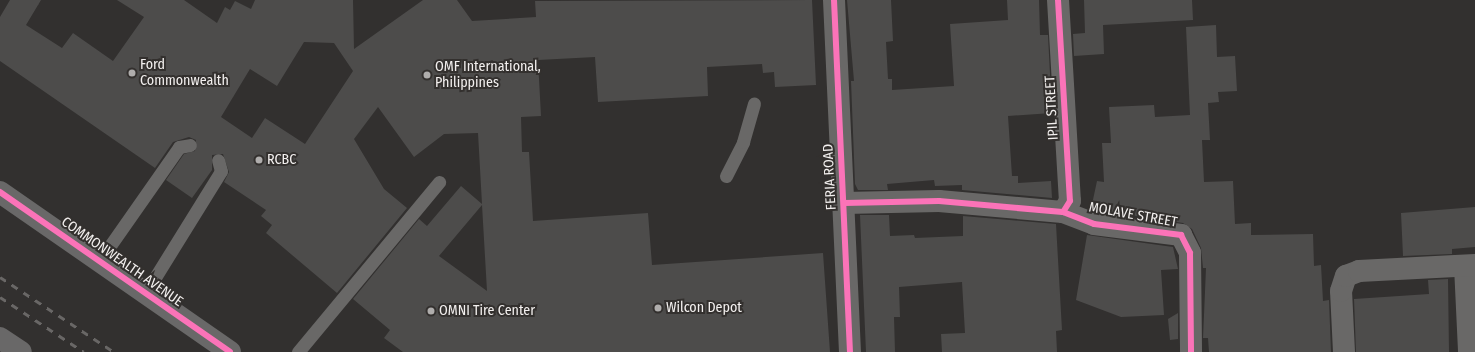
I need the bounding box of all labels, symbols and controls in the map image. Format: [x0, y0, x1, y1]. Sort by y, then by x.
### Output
place label: Ford Commonwealth [140, 57, 229, 90]
place label: OMF International, Philippines [435, 59, 541, 92]
marker: Ford Commonwealth [127, 68, 137, 78]
marker: OMF International, Philippines [422, 70, 432, 80]
street label: IPIL STREET [1042, 75, 1062, 141]
street label: FERIA ROAD [820, 143, 840, 211]
place label: RCBC [267, 152, 296, 168]
marker: RCBC [254, 155, 264, 165]
street label: MOLAVE STREET [1088, 199, 1178, 231]
street label: COMMONWEALTH AVENUE [58, 214, 186, 310]
place label: Wilcon Depot [666, 300, 742, 316]
place label: OMNI Tire Center [439, 303, 535, 319]
marker: Wilcon Depot [653, 303, 663, 313]
marker: OMNI Tire Center [426, 306, 436, 316]

